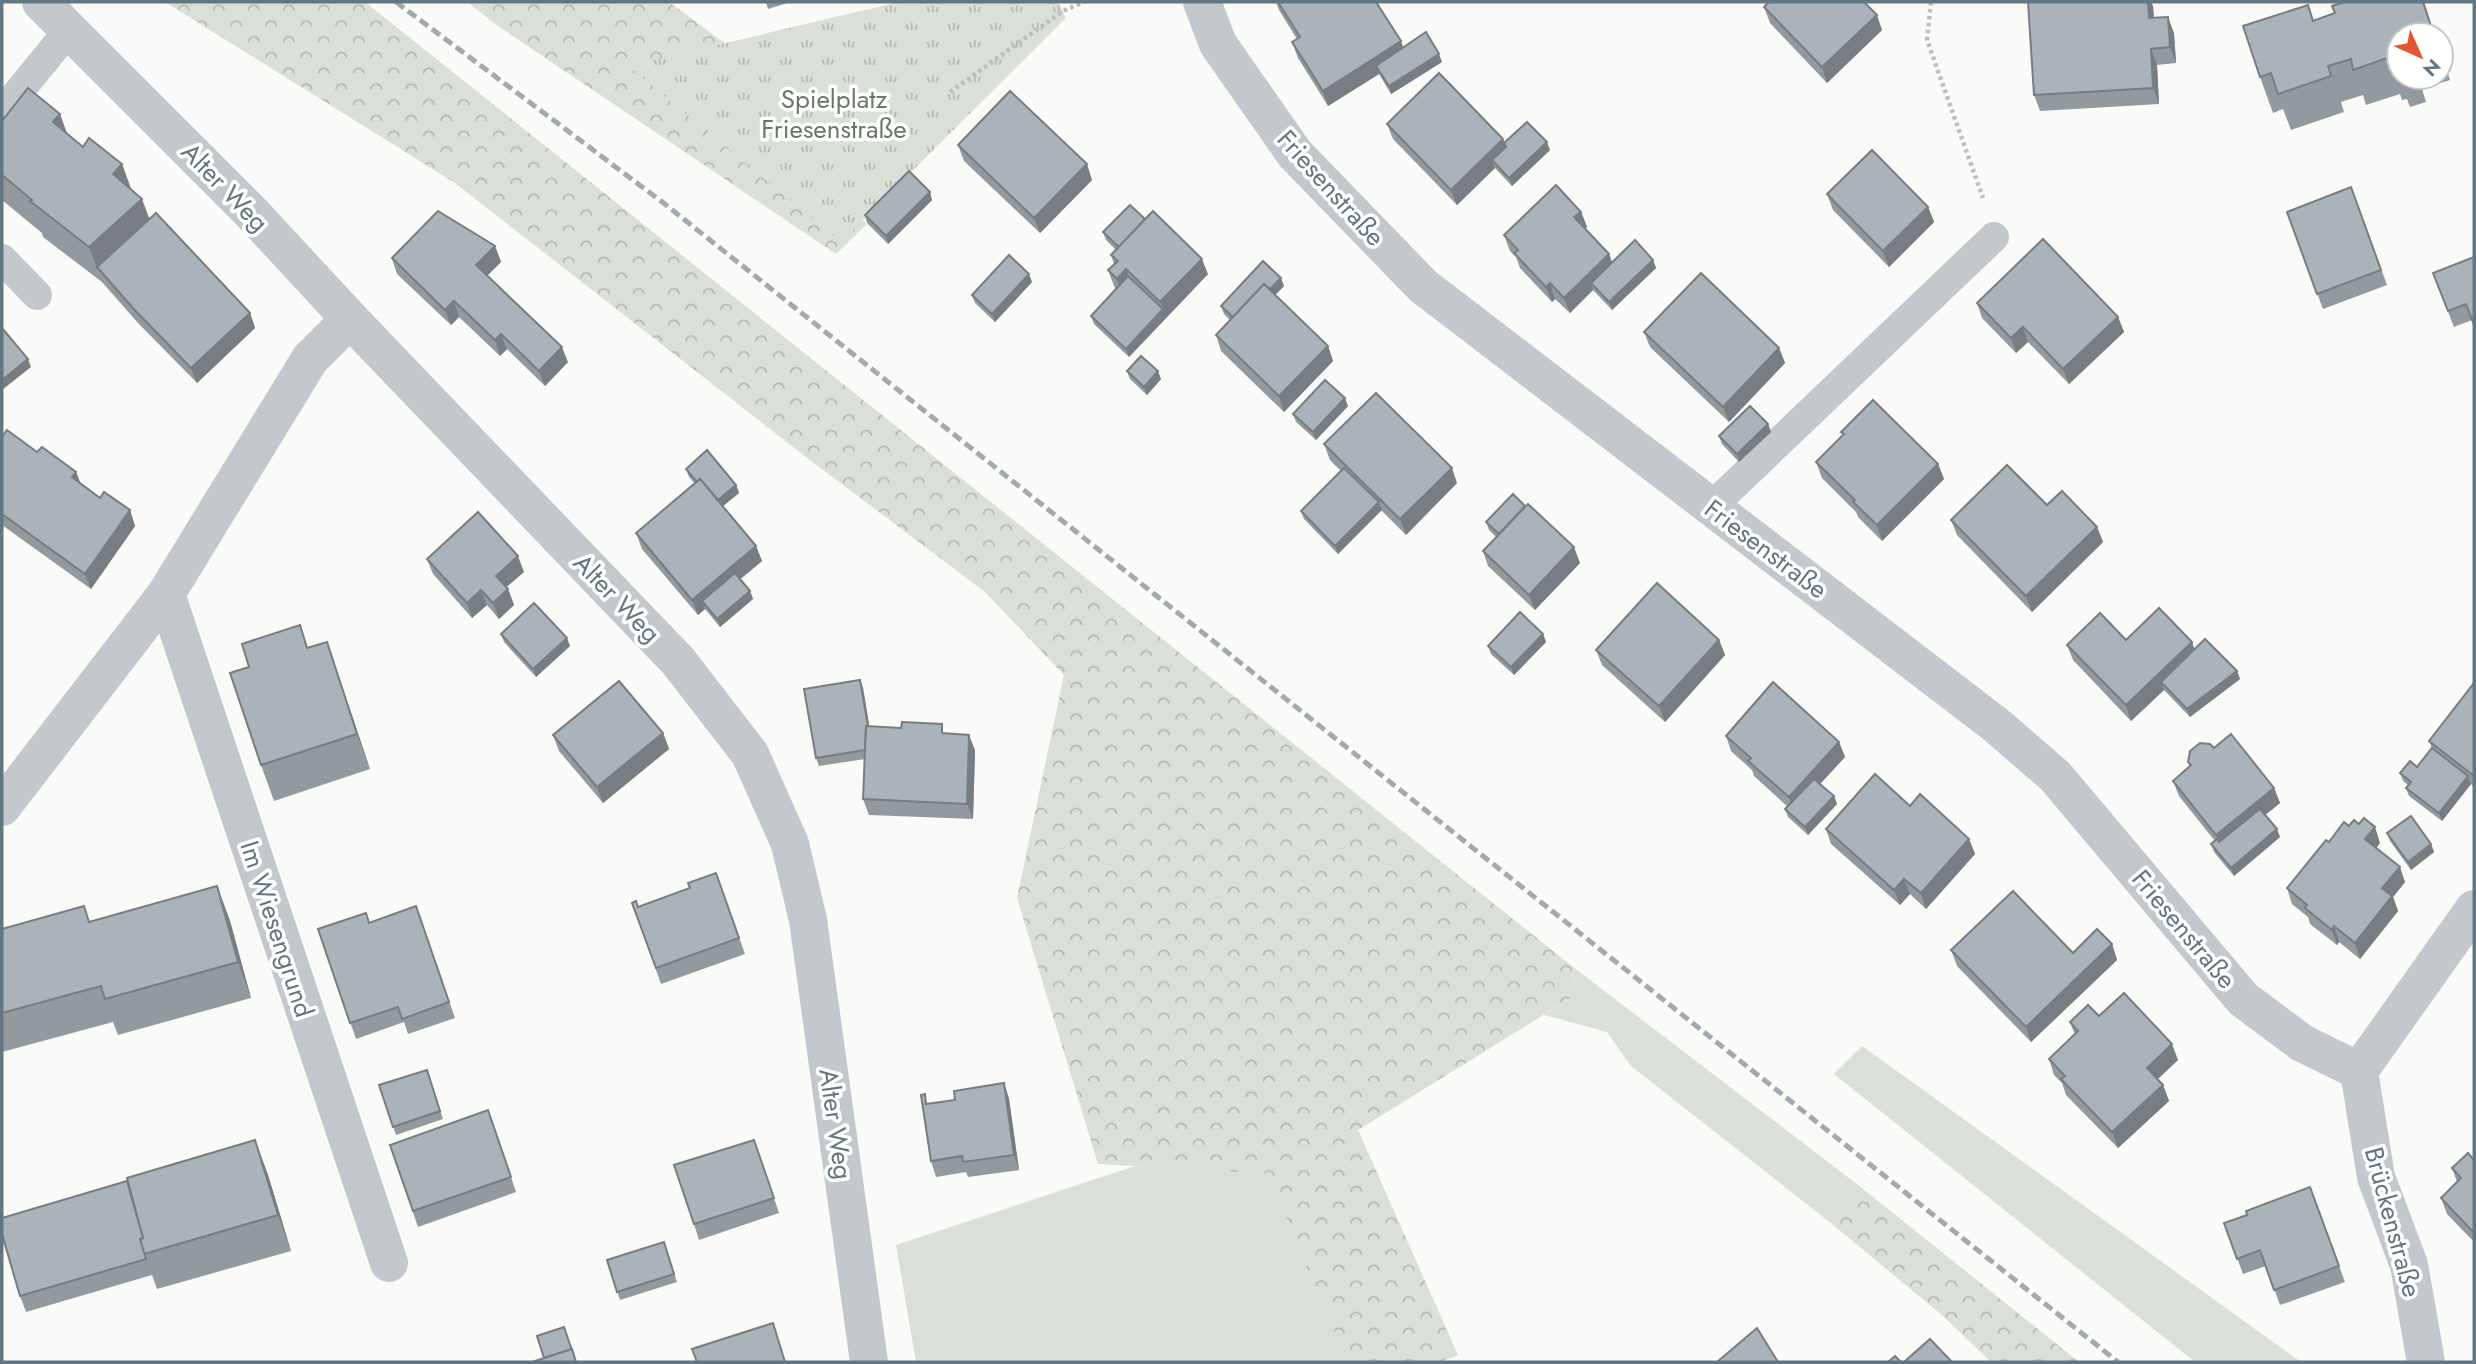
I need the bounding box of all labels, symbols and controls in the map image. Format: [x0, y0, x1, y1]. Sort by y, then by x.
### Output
north arrow [2385, 21, 2455, 91]
text: N [2417, 53, 2447, 83]
park label: Spielplatz Friesenstraße [761, 80, 907, 148]
street label: Friesenstraße [1268, 121, 1394, 255]
street label: Alter Weg [173, 134, 277, 240]
street label: Friesenstraße [1697, 490, 1835, 608]
street label: Alter Weg [565, 545, 669, 651]
street label: Im Wiesengrund [231, 836, 323, 1022]
street label: Friesenstraße [2123, 861, 2245, 997]
street label: Alter Weg [809, 1066, 863, 1182]
street label: Brückenstraße [2355, 1143, 2431, 1301]

